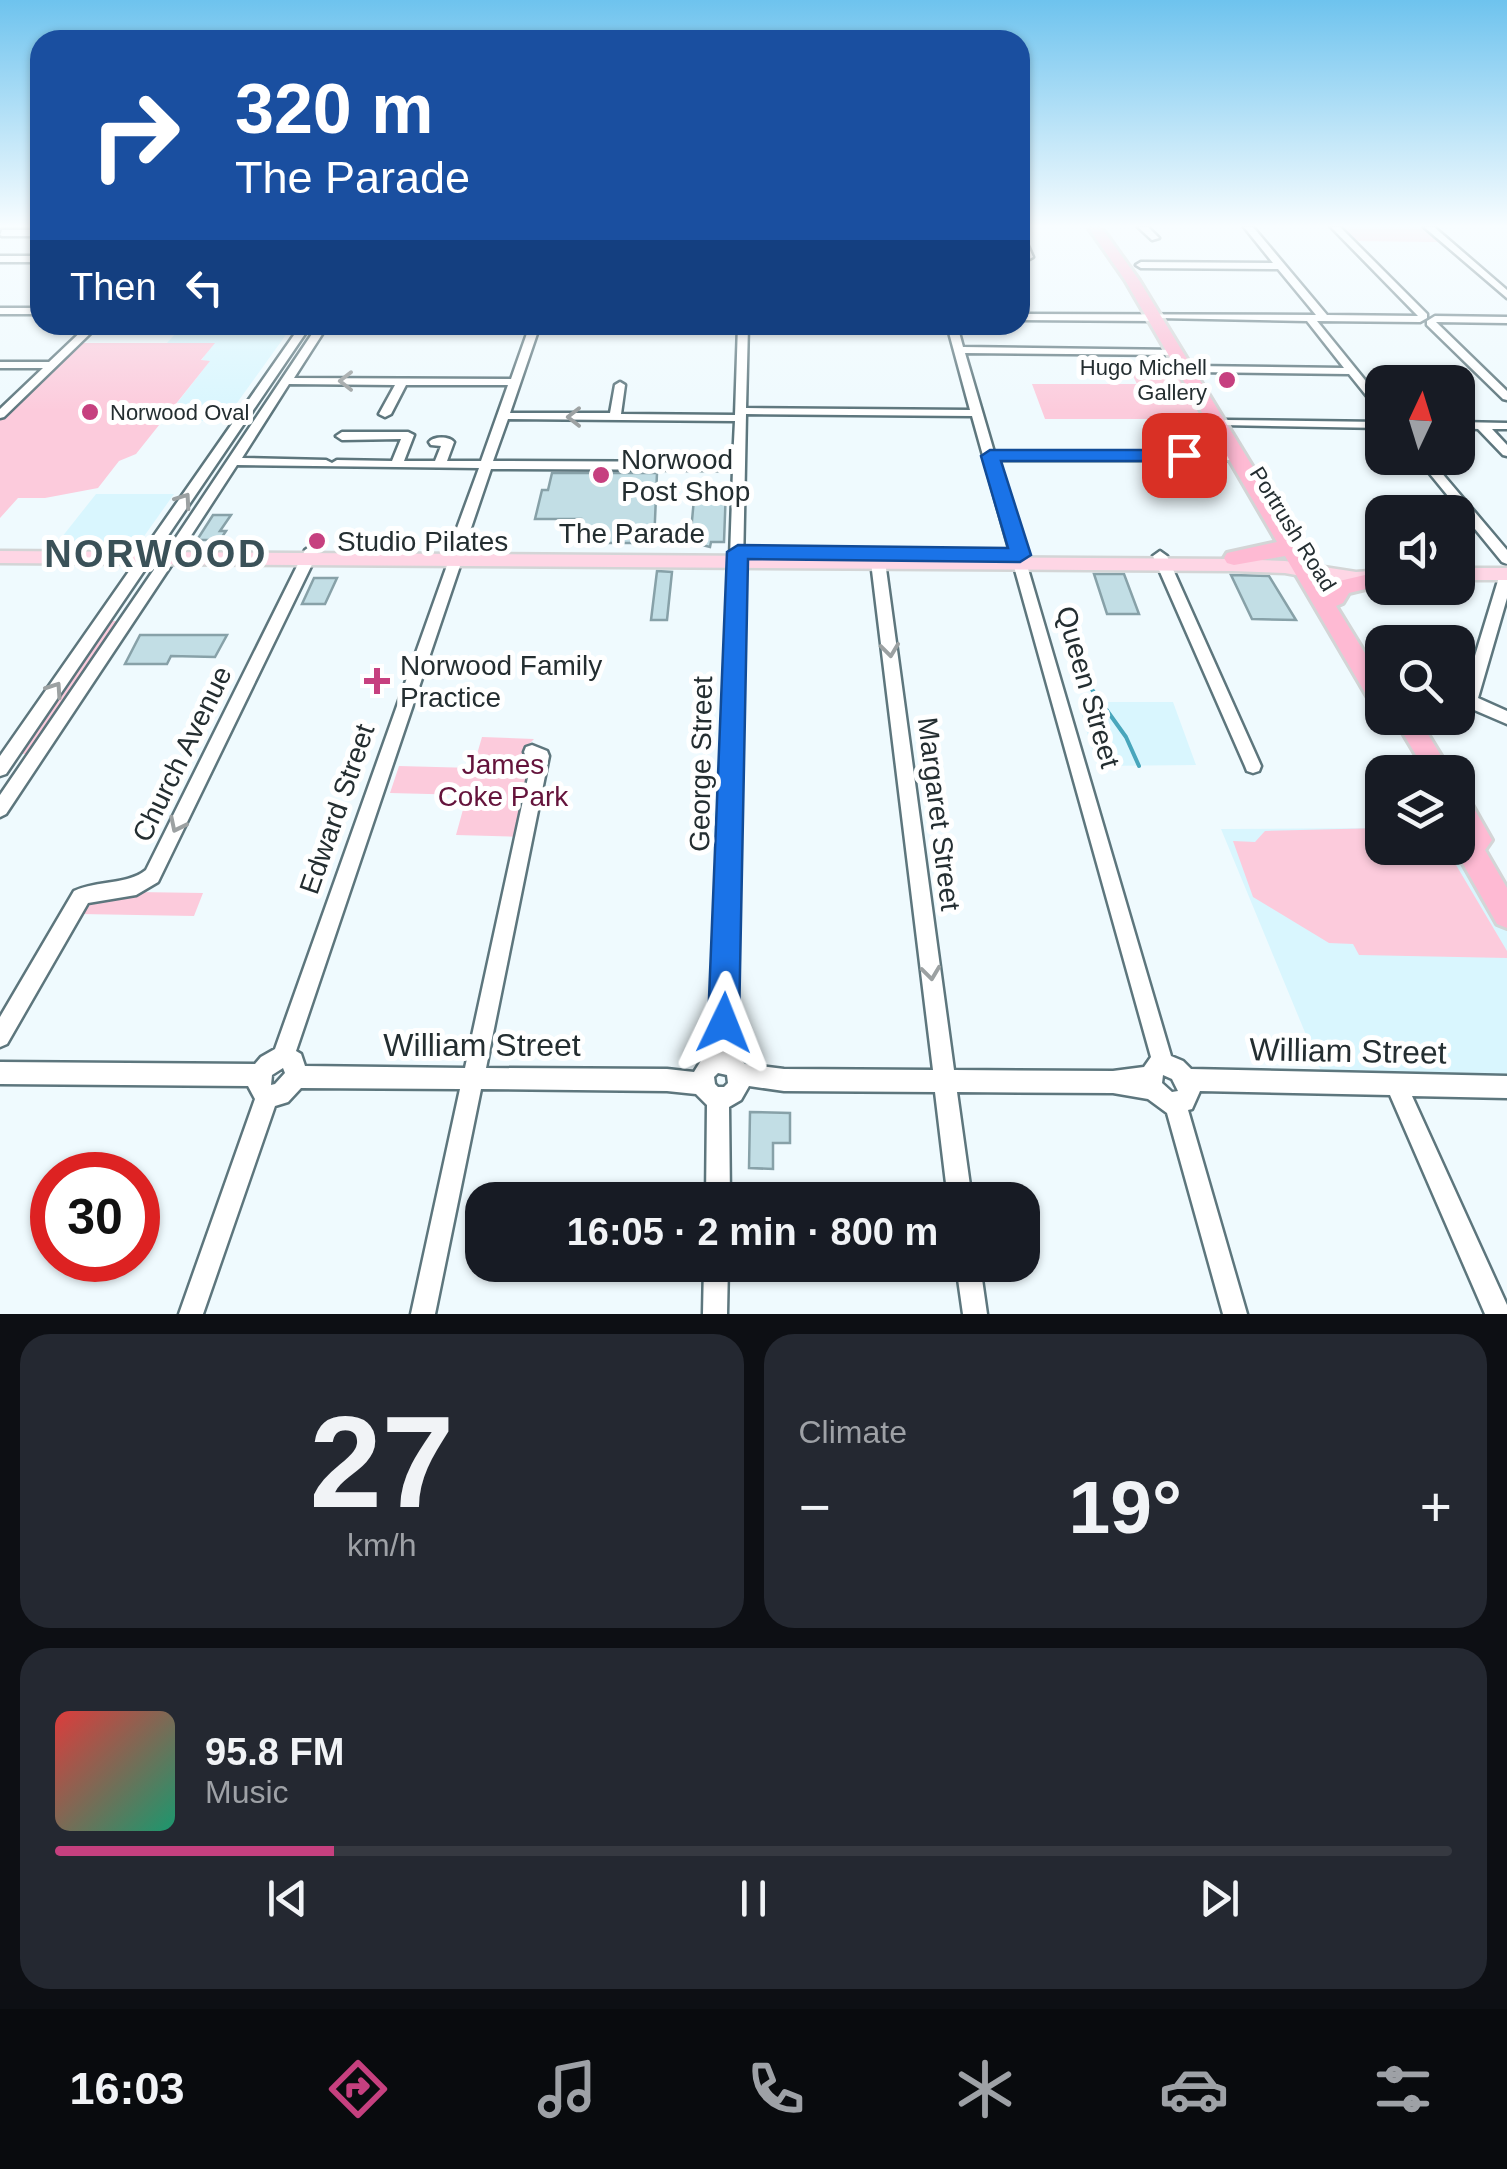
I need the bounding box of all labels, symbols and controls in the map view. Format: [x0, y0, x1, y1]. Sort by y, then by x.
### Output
icon: right [70, 70, 200, 200]
text: 320 m [235, 70, 433, 148]
text: The Parade [235, 152, 470, 203]
icon: left [177, 260, 232, 315]
text: Then [70, 266, 157, 308]
place label: Hugo Michell Gallery [1080, 355, 1207, 405]
north arrow [1365, 365, 1475, 475]
map controls [1365, 365, 1475, 865]
marker: Hugo Michell Gallery [1216, 369, 1238, 391]
one-way arrow [338, 371, 354, 392]
place label: Norwood Oval [110, 400, 249, 425]
marker: Norwood Oval [79, 401, 101, 423]
one-way arrow [565, 406, 581, 427]
pin [1142, 413, 1227, 498]
icon: arrive [1157, 428, 1212, 483]
place label: Norwood Post Shop [621, 444, 750, 507]
street label: Portrush Road [1245, 462, 1341, 596]
marker: Norwood Post Shop [590, 464, 612, 486]
one-way arrow [172, 493, 190, 511]
button: sound [1365, 495, 1475, 605]
street label: The Parade [559, 518, 705, 549]
place label: Studio Pilates [337, 526, 508, 557]
marker: Studio Pilates [306, 530, 328, 552]
district label: NORWOOD [44, 533, 268, 575]
street label: Queen Street [1050, 603, 1126, 772]
button: search [1365, 625, 1475, 735]
one-way arrow [879, 642, 900, 659]
place label: Norwood Family Practice [400, 650, 602, 713]
street label: Church Avenue [126, 661, 238, 847]
marker: Norwood Family Practice [364, 668, 390, 694]
street label: George Street [684, 676, 718, 852]
one-way arrow [43, 681, 61, 700]
street label: Margaret Street [912, 716, 966, 913]
street label: Edward Street [293, 720, 381, 898]
park label: James Coke Park [438, 749, 569, 812]
button: layers [1365, 755, 1475, 865]
one-way arrow [169, 815, 189, 833]
one-way arrow [920, 965, 941, 981]
position arrow [672, 971, 776, 1075]
street label: William Street [383, 1027, 581, 1063]
street label: William Street [1249, 1031, 1447, 1071]
speed limit sign: 30 [30, 1152, 160, 1282]
text: 16:05 · 2 min · 800 m [567, 1211, 938, 1253]
text: 27 [309, 1389, 454, 1535]
text: Climate [799, 1414, 907, 1450]
text: 19° [1069, 1465, 1182, 1549]
text: − [799, 1476, 831, 1538]
text: + [1420, 1476, 1452, 1538]
text: km/h [347, 1527, 416, 1563]
text: 95.8 FM [205, 1731, 344, 1773]
text: Music [205, 1774, 289, 1810]
icon: previous [260, 1871, 315, 1926]
icon: pause [726, 1871, 781, 1926]
icon: next [1192, 1871, 1247, 1926]
icon: directions [323, 2054, 393, 2124]
icon: music [532, 2054, 602, 2124]
icon: phone [741, 2054, 811, 2124]
icon: climate [950, 2054, 1020, 2124]
icon: car [1159, 2054, 1229, 2124]
icon: filters [1368, 2054, 1438, 2124]
text: 16:03 [69, 2063, 185, 2114]

